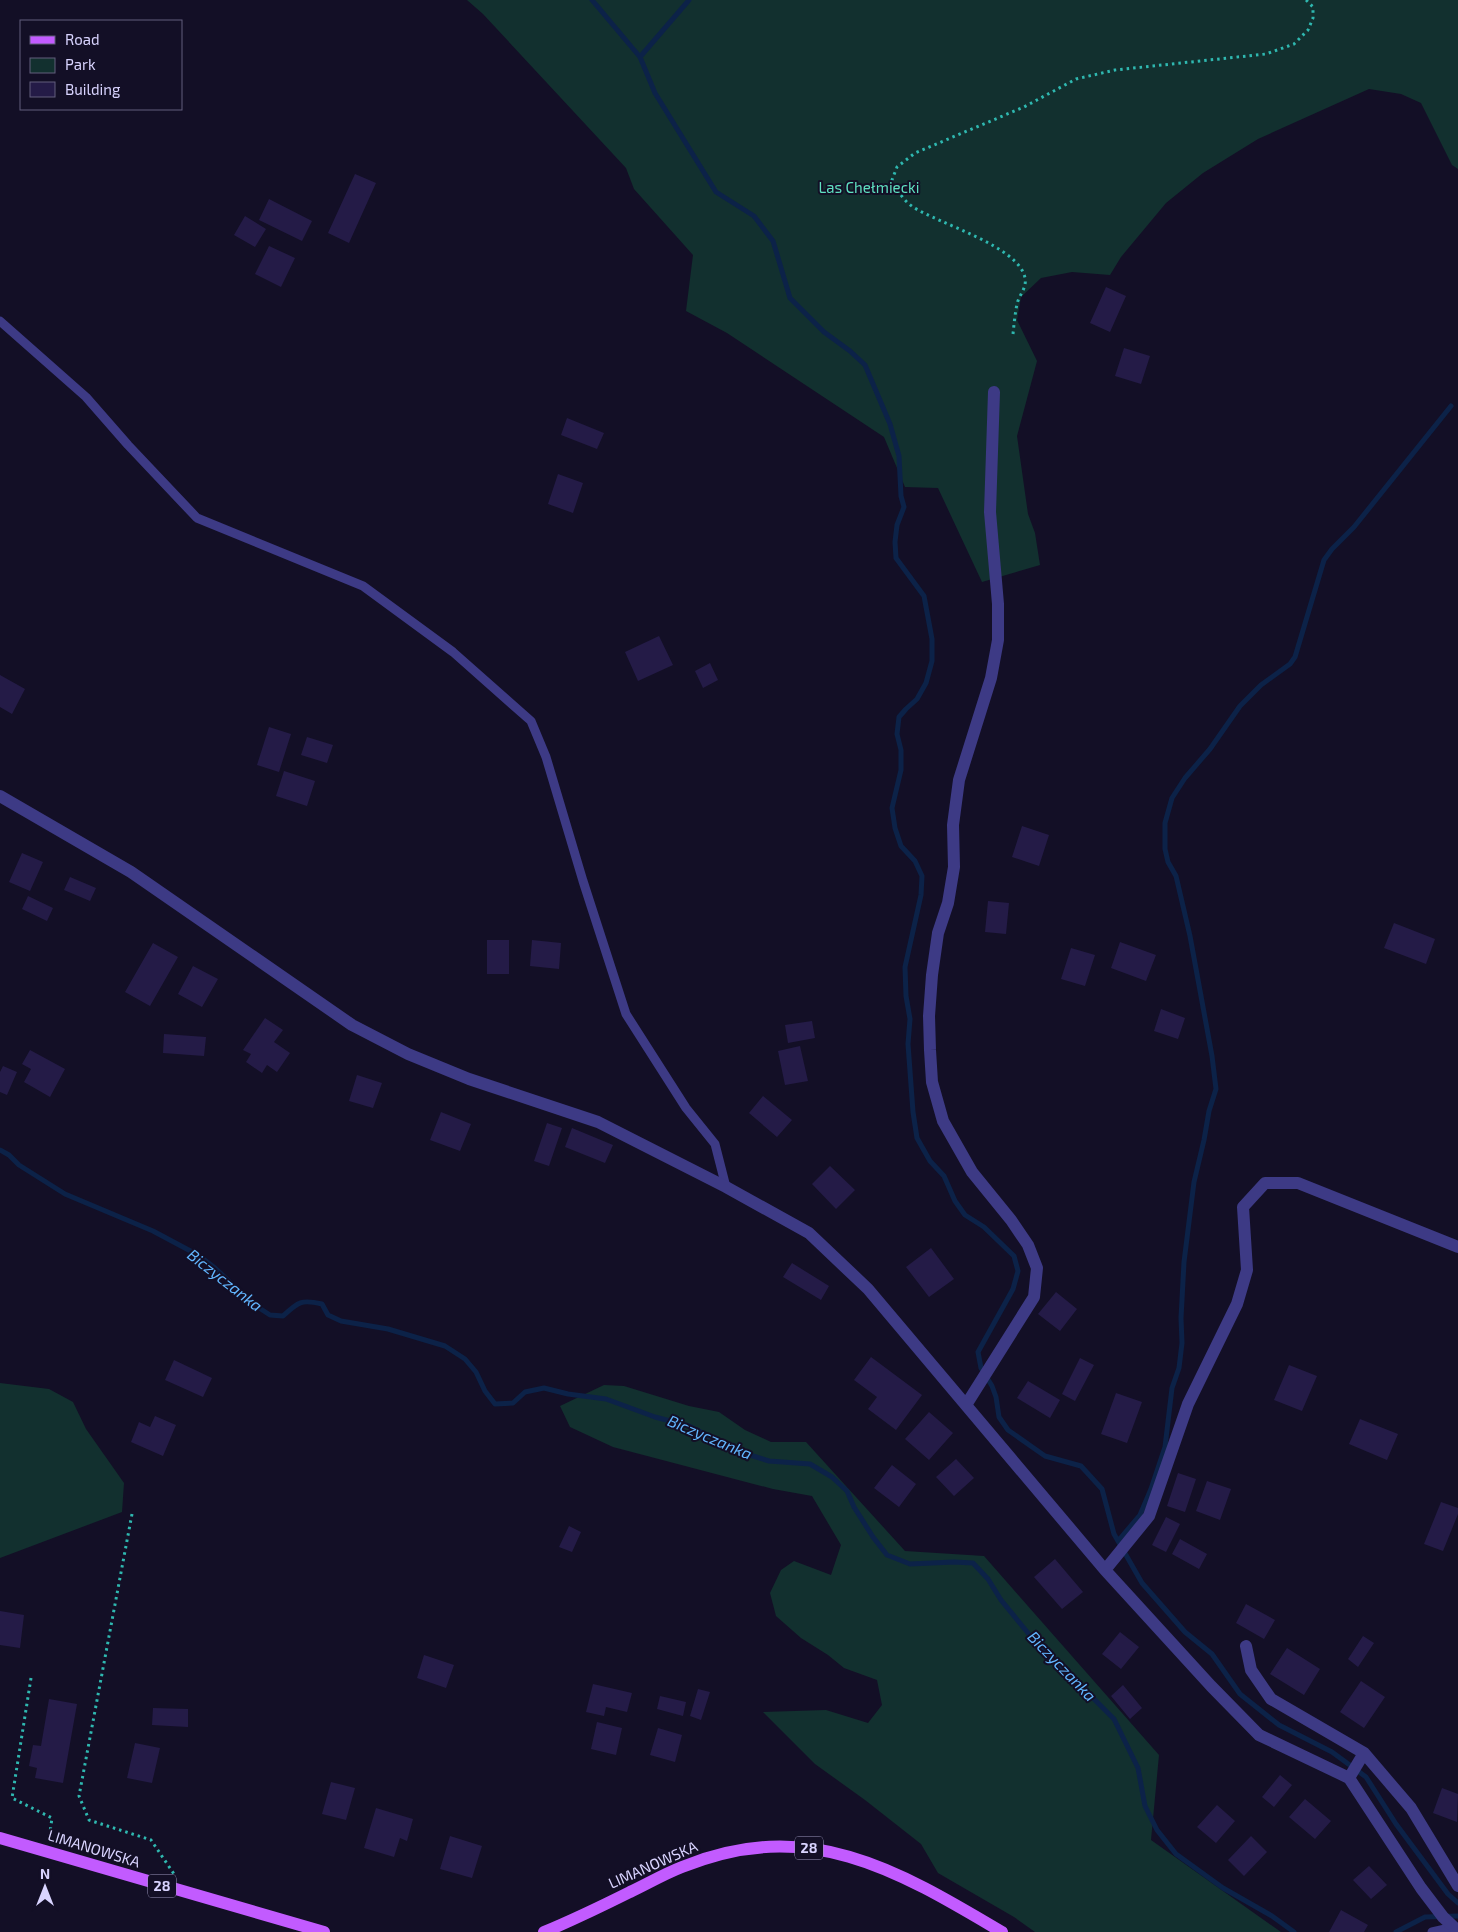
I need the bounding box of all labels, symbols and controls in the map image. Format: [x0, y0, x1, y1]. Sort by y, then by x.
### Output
legend [20, 20, 182, 110]
text: Road [65, 30, 100, 48]
text: Park [65, 55, 96, 73]
text: Building [65, 80, 121, 98]
park label: Las Chełmiecki [819, 178, 919, 196]
water label: Biczyczanka [183, 1244, 267, 1316]
water label: Biczyczanka [665, 1410, 755, 1464]
water label: Biczyczanka [1024, 1627, 1100, 1705]
street label: LIMANOWSKA [46, 1826, 142, 1872]
street label: LIMANOWSKA [605, 1836, 701, 1892]
road number: 28 [795, 1836, 823, 1860]
north arrow [20, 1862, 70, 1912]
road number: 28 [148, 1874, 176, 1898]

